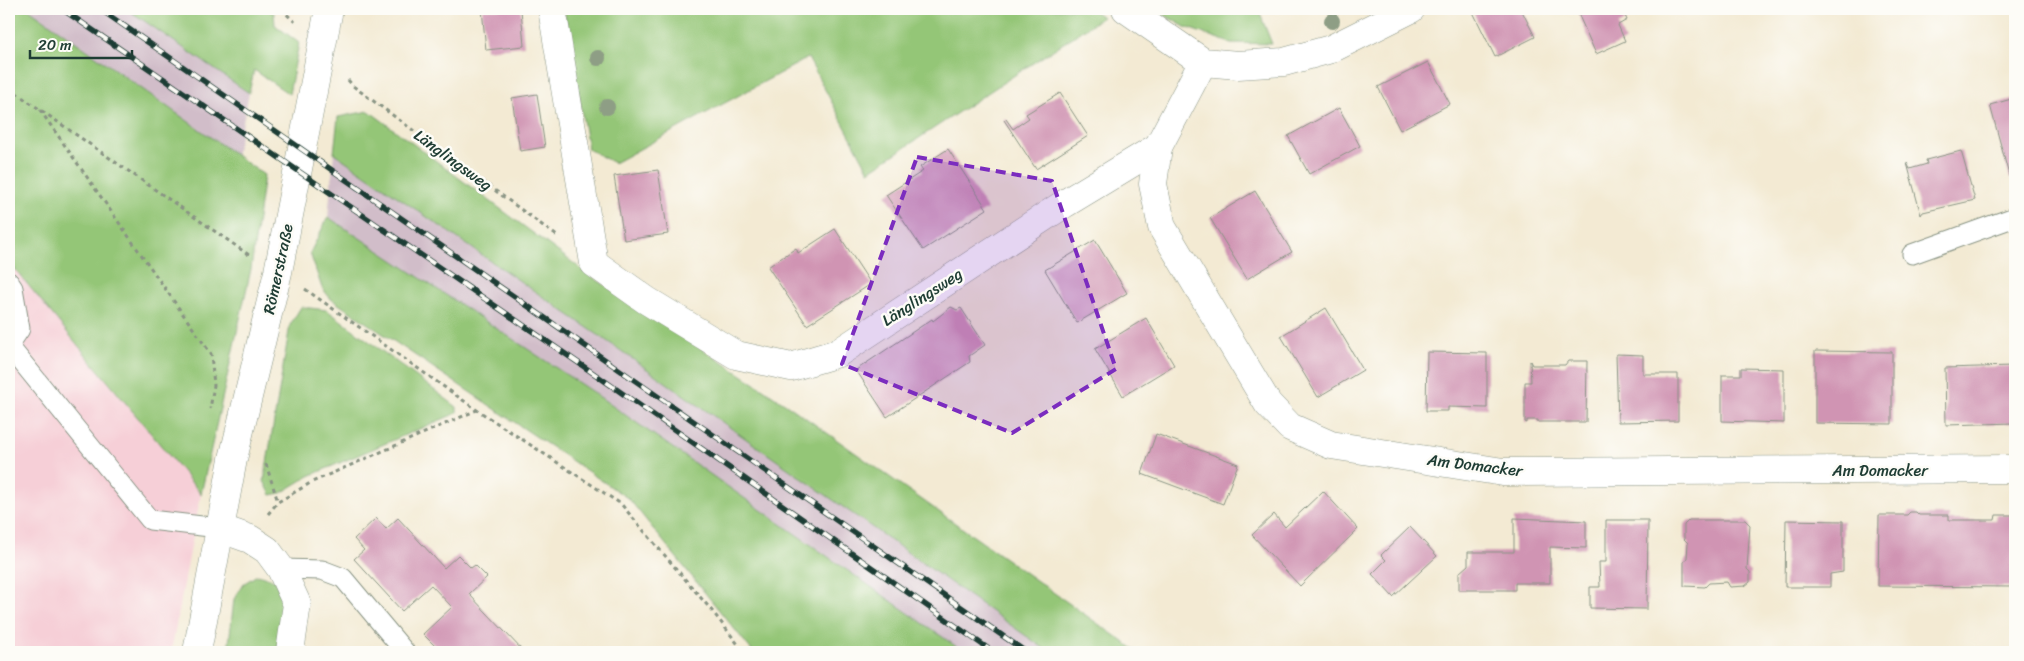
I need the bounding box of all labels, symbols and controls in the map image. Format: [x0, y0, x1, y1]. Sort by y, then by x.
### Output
scale bar [30, 28, 132, 60]
text: 20 m [38, 32, 72, 58]
street label: Länglingsweg [407, 121, 499, 199]
street label: Römerstraße [254, 221, 302, 317]
street label: Länglingsweg [876, 260, 968, 334]
street label: Am Domacker [1425, 445, 1526, 485]
street label: Am Domacker [1831, 456, 1929, 485]

